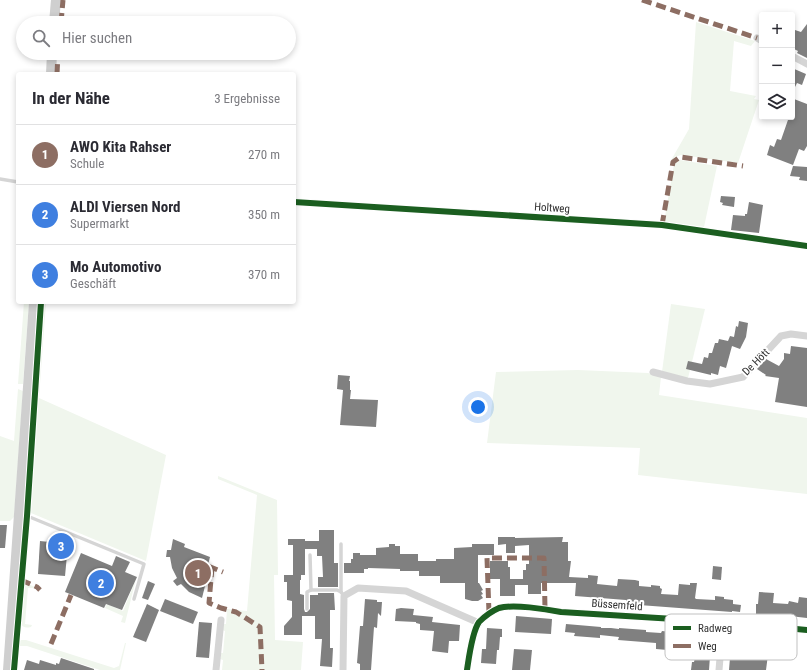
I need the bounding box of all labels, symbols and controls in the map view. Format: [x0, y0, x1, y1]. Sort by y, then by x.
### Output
map controls [759, 12, 795, 120]
button: + [759, 12, 795, 48]
search box [16, 16, 296, 60]
icon: search [30, 27, 52, 49]
text: Hier suchen [62, 29, 132, 47]
button: − [759, 48, 795, 84]
button: layers [759, 84, 795, 120]
text: In der Nähe [32, 88, 110, 108]
text: 3 Ergebnisse [214, 91, 280, 106]
text: AWO Kita Rahser [70, 138, 171, 156]
text: 1 [42, 147, 48, 162]
text: 270 m [248, 147, 280, 162]
text: Schule [70, 156, 104, 171]
text: ALDI Viersen Nord [70, 198, 180, 216]
street label: Holtweg [534, 200, 570, 216]
text: 2 [42, 207, 48, 222]
text: 350 m [248, 207, 280, 222]
text: Supermarkt [70, 216, 129, 231]
text: Mo Automotivo [70, 258, 161, 276]
text: 3 [42, 267, 48, 282]
text: 370 m [248, 267, 280, 282]
text: Geschäft [70, 276, 116, 291]
street label: De Hött [740, 346, 772, 378]
your location [468, 397, 488, 417]
pin: 3 [48, 531, 74, 561]
pin: 1 [185, 558, 211, 588]
pin: 2 [88, 568, 114, 598]
street label: Büssemfeld [591, 597, 643, 613]
legend [665, 614, 797, 660]
text: Radweg [698, 622, 732, 635]
text: Weg [698, 640, 717, 653]

